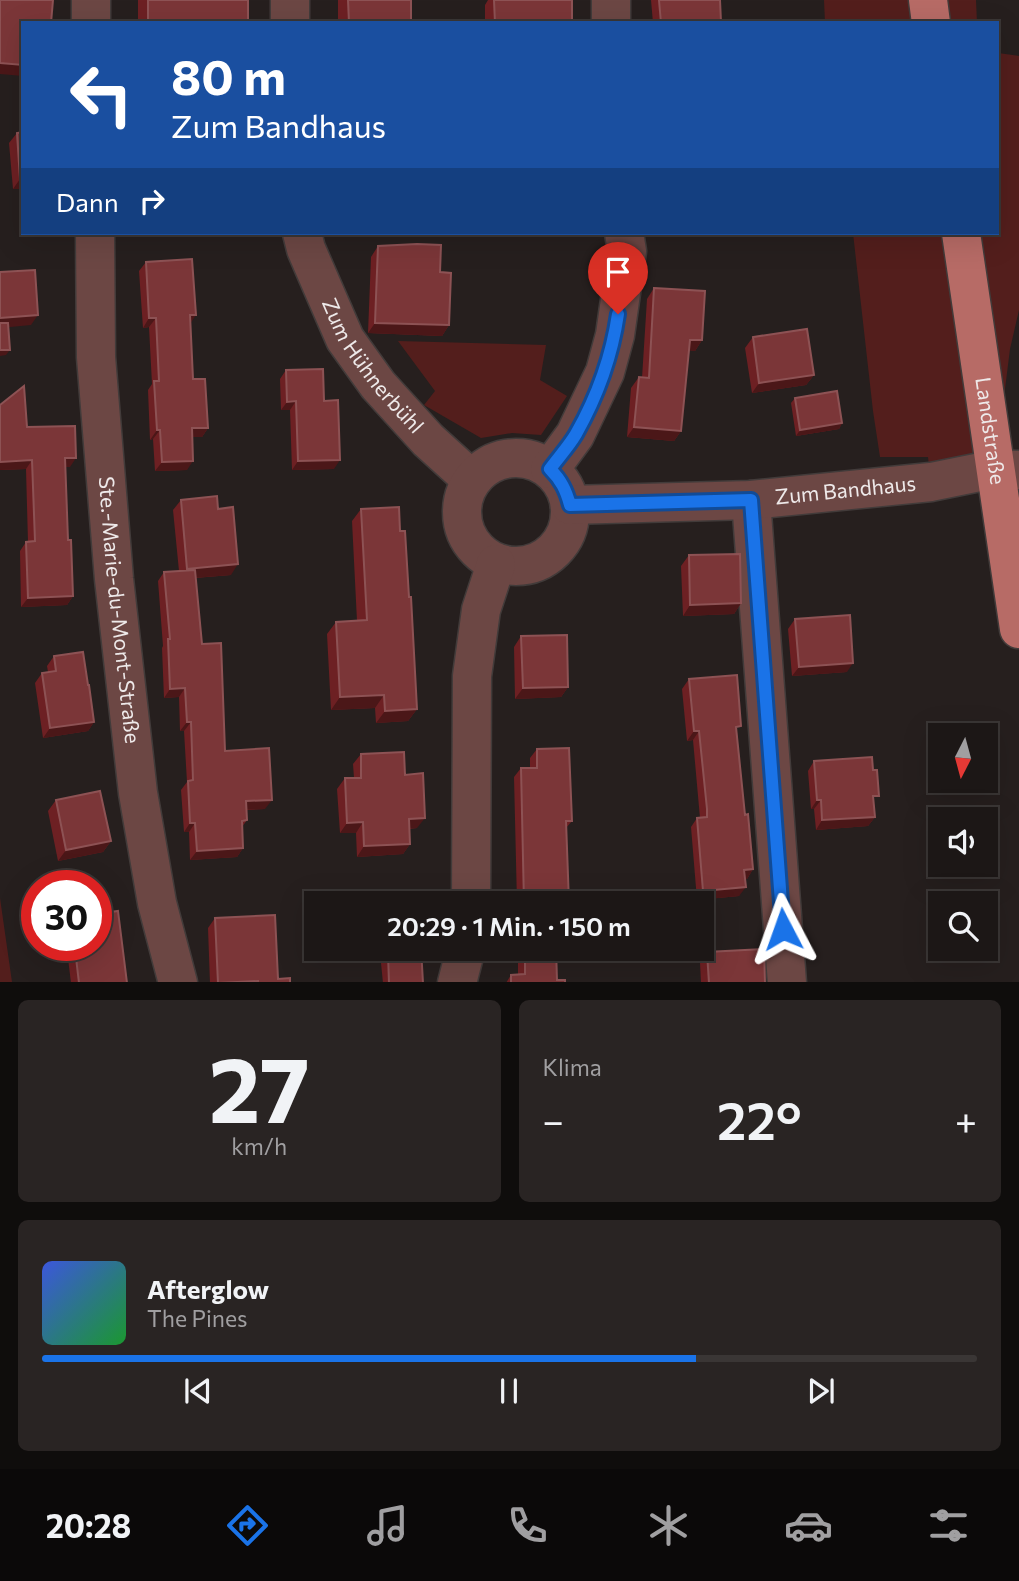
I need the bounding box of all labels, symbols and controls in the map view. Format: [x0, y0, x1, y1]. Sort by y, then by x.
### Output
text: 80 m [171, 45, 286, 105]
icon: left [56, 49, 147, 140]
text: Zum Bandhaus [171, 105, 386, 145]
icon: right [133, 182, 171, 220]
text: Dann [56, 186, 119, 217]
pin [588, 242, 648, 314]
icon: arrive [599, 253, 637, 291]
street label: Zum Hühnerbühl [318, 294, 430, 438]
street label: Landstraße [971, 375, 1012, 486]
street label: Zum Bandhaus [774, 470, 917, 509]
street label: Ste.-Marie-du-Mont-Straße [95, 475, 146, 745]
north arrow [928, 723, 998, 793]
map controls [928, 723, 998, 961]
button: sound [928, 807, 998, 877]
speed limit sign: 30 [21, 870, 112, 961]
button: search [928, 891, 998, 961]
position arrow [746, 892, 820, 966]
text: 20:29 · 1 Min. · 150 m [387, 910, 631, 941]
text: 27 [209, 1030, 310, 1142]
text: Klima [543, 1053, 602, 1081]
text: 22° [717, 1087, 802, 1151]
text: − [543, 1096, 564, 1143]
text: + [955, 1096, 977, 1143]
text: km/h [231, 1132, 287, 1160]
text: Afterglow [147, 1273, 269, 1304]
text: The Pines [147, 1304, 248, 1332]
icon: previous [179, 1372, 217, 1410]
icon: pause [490, 1372, 528, 1410]
icon: next [802, 1372, 840, 1410]
icon: directions [223, 1501, 272, 1550]
icon: music [363, 1501, 412, 1550]
icon: phone [503, 1501, 552, 1550]
icon: climate [644, 1501, 693, 1550]
icon: car [784, 1501, 833, 1550]
icon: filters [924, 1501, 973, 1550]
text: 20:28 [46, 1505, 131, 1545]

